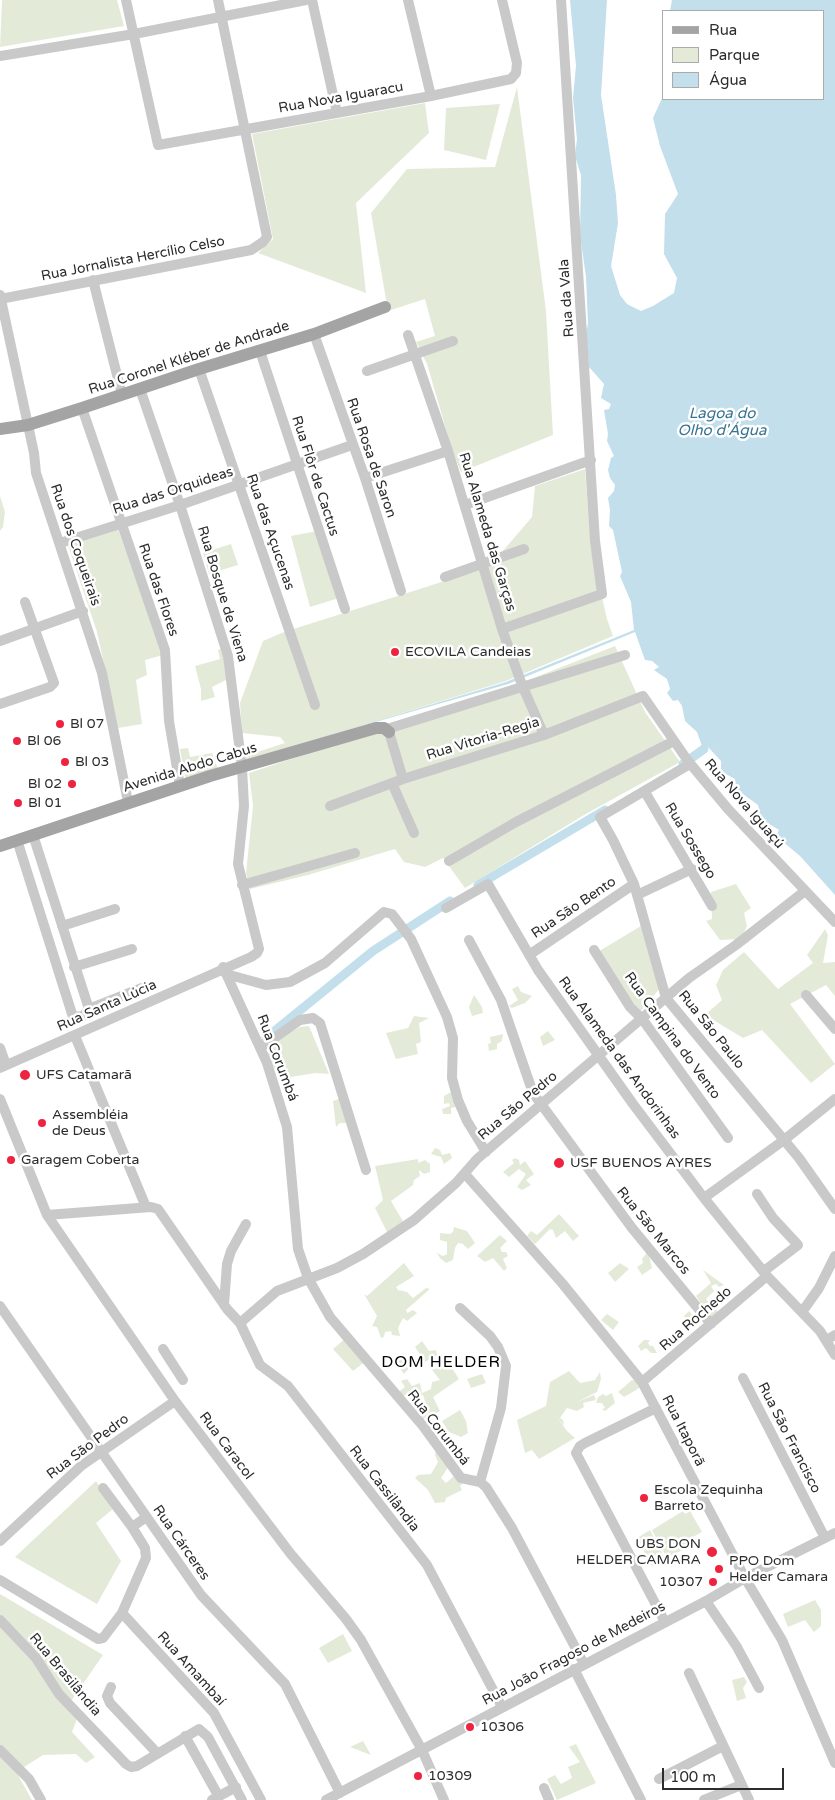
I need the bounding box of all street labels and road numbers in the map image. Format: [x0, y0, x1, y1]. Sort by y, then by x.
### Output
street label: Rua Nova Iguaracu [277, 79, 405, 117]
street label: Rua Jornalista Hercílio Celso [40, 233, 226, 285]
street label: Rua da Vala [556, 258, 578, 338]
street label: Rua Coronel Kléber de Andrade [87, 318, 291, 398]
street label: Rua Rosa de Saron [343, 396, 399, 520]
street label: Rua Flôr de Cactus [288, 414, 342, 538]
street label: Rua Alameda das Garças [455, 450, 519, 614]
street label: Rua das Orquideas [111, 464, 235, 518]
street label: Rua das Açucenas [242, 472, 298, 592]
street label: Rua dos Coqueirais [46, 482, 104, 608]
street label: Rua Bosque de Viena [193, 524, 251, 664]
street label: Rua das Flores [134, 541, 182, 639]
street label: Rua Vitoria-Regia [424, 714, 542, 764]
street label: Avenida Abdo Cabus [121, 740, 259, 796]
street label: Rua Nova Iguaçú [700, 756, 788, 852]
street label: Rua Sossego [661, 800, 719, 882]
street label: Rua São Bento [529, 874, 619, 942]
street label: Rua Campina do Vento [620, 969, 724, 1103]
street label: Rua Alameda das Andorinhas [554, 974, 684, 1142]
street label: Rua Santa Lúcia [55, 977, 159, 1035]
street label: Rua São Paulo [674, 987, 748, 1073]
street label: Rua Corumbá [253, 1012, 301, 1104]
street label: Rua São Pedro [475, 1068, 561, 1144]
street label: Rua São Marcos [613, 1184, 693, 1278]
street label: Rua Rochedo [657, 1283, 735, 1355]
street label: Rua São Francisco [754, 1380, 824, 1496]
street label: Rua Corumbá [403, 1387, 473, 1469]
street label: Rua Itaporã [658, 1393, 708, 1469]
street label: Rua Caracol [195, 1409, 257, 1483]
street label: Rua São Pedro [44, 1411, 132, 1483]
street label: Rua Cassilândia [345, 1443, 423, 1535]
street label: Rua Cárceres [149, 1502, 213, 1584]
street label: Rua João Fragoso de Medeiros [480, 1598, 668, 1710]
street label: Rua Amambaí [153, 1628, 229, 1710]
street label: Rua Brasilândia [25, 1630, 105, 1720]

